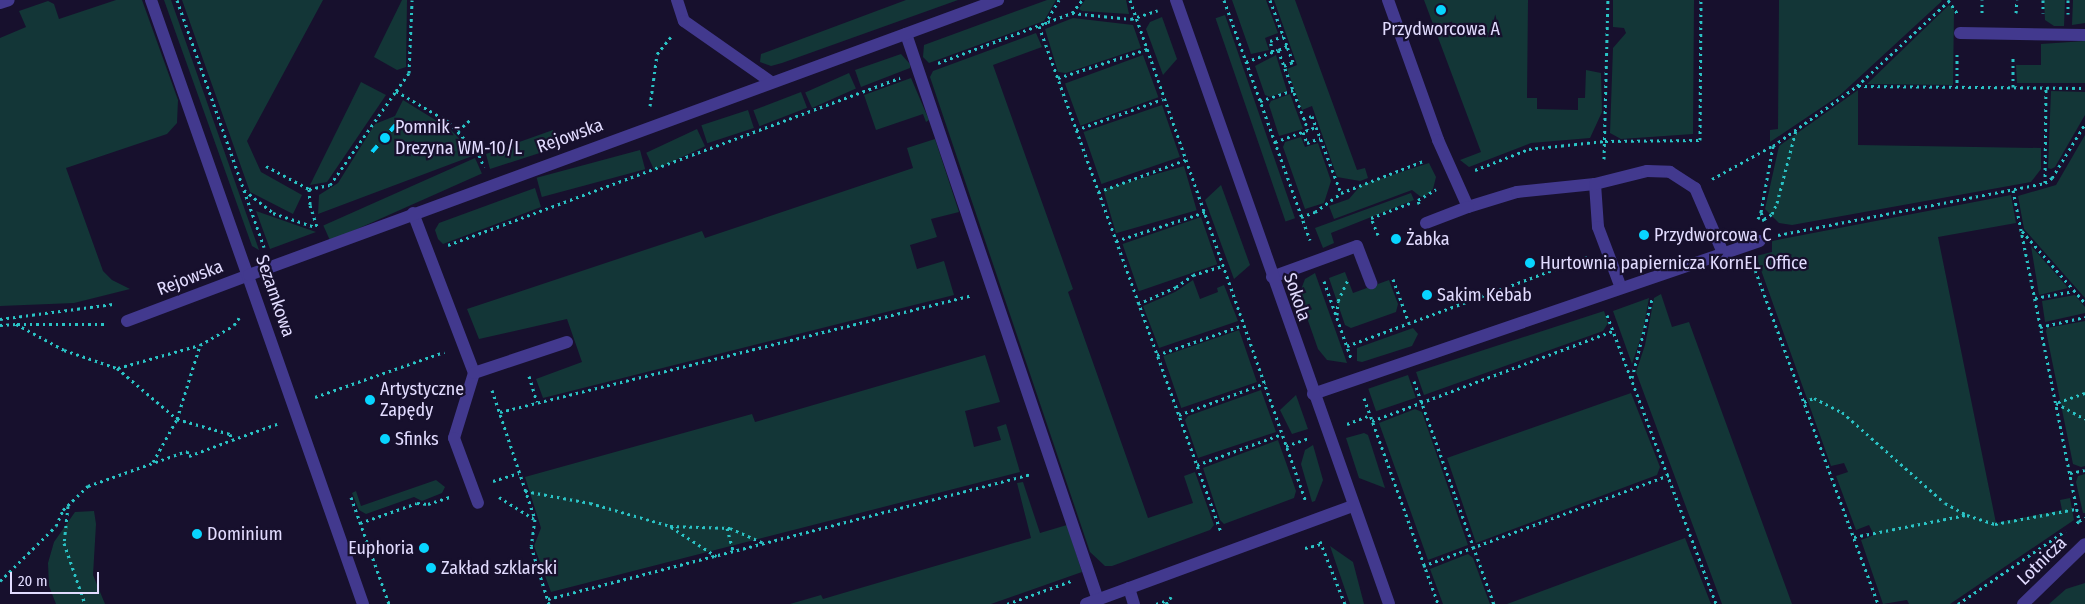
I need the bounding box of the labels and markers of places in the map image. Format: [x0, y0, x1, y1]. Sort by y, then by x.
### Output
marker: Przydworcowa A [1435, 4, 1447, 16]
place label: Przydworcowa A [1382, 18, 1500, 40]
place label: Pomnik - Drezyna WM-10/L [395, 117, 522, 160]
marker: Pomnik - Drezyna WM-10/L [379, 132, 391, 144]
place label: Przydworcowa C [1654, 224, 1771, 246]
place label: Żabka [1406, 228, 1450, 250]
marker: Przydworcowa C [1638, 229, 1650, 241]
marker: Żabka [1390, 233, 1402, 245]
place label: Hurtownia papiernicza KornEL Office [1540, 252, 1807, 274]
marker: Hurtownia papiernicza KornEL Office [1524, 257, 1536, 269]
place label: Sakim Kebab [1437, 284, 1532, 306]
marker: Sakim Kebab [1421, 289, 1433, 301]
place label: Artystyczne Zapędy [380, 379, 464, 422]
marker: Artystyczne Zapędy [364, 394, 376, 406]
place label: Sfinks [395, 428, 439, 450]
marker: Sfinks [379, 433, 391, 445]
place label: Dominium [207, 523, 283, 545]
marker: Dominium [191, 528, 203, 540]
place label: Euphoria [348, 537, 414, 559]
marker: Euphoria [418, 542, 430, 554]
place label: Zakład szklarski [441, 557, 557, 579]
marker: Zakład szklarski [425, 562, 437, 574]

